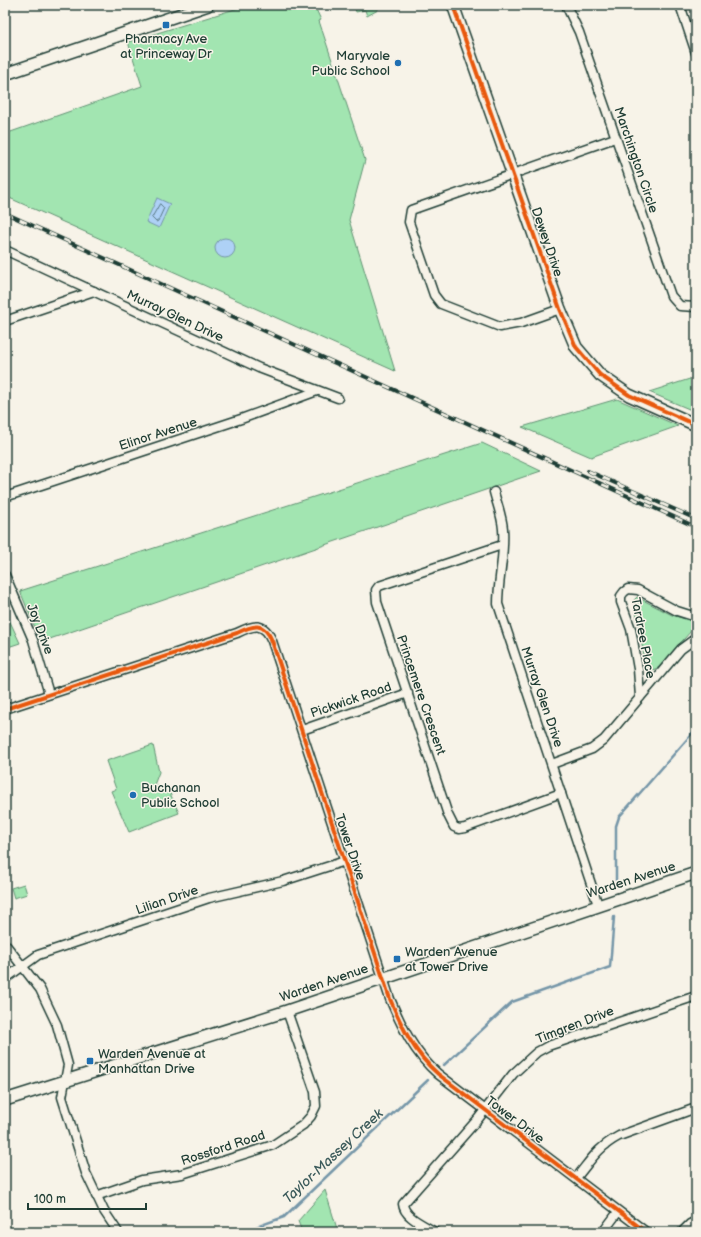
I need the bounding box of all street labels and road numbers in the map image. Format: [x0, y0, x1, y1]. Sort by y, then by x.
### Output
street label: Marchington Circle [610, 105, 662, 215]
street label: Dewey Drive [528, 205, 566, 279]
street label: Murray Glen Drive [124, 287, 226, 346]
street label: Elinor Avenue [117, 414, 199, 454]
street label: Tardree Place [627, 596, 659, 680]
street label: Joy Drive [23, 601, 57, 657]
street label: Princemere Crescent [393, 633, 449, 757]
street label: Murray Glen Drive [517, 645, 567, 750]
street label: Pickwick Road [308, 679, 394, 721]
street label: Tower Drive [331, 812, 369, 882]
street label: Warden Avenue [585, 858, 678, 902]
street label: Lilian Drive [134, 882, 201, 918]
street label: Warden Avenue [278, 960, 371, 1006]
street label: Timgren Drive [534, 1003, 616, 1047]
street label: Tower Drive [483, 1093, 548, 1147]
street label: Rossford Road [179, 1127, 267, 1169]

